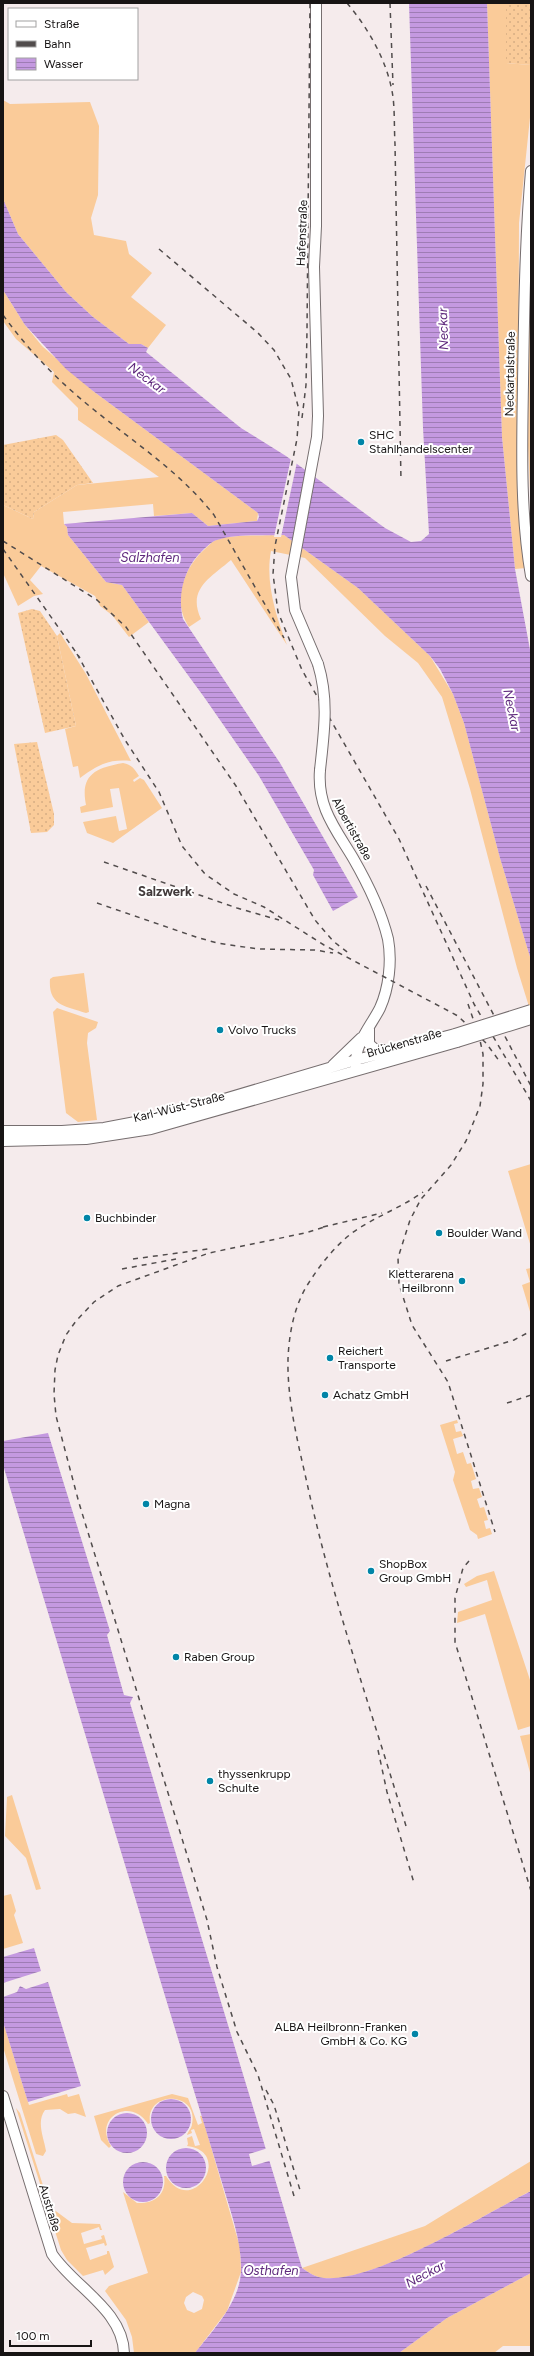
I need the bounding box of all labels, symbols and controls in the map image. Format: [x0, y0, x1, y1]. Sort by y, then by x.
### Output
legend [8, 8, 138, 80]
text: Straße [44, 17, 80, 31]
text: Bahn [44, 37, 71, 51]
text: Wasser [44, 57, 83, 71]
street label: Hafenstraße [294, 199, 310, 266]
water label: Neckar [435, 307, 451, 350]
street label: Neckartalstraße [502, 331, 518, 417]
water label: Neckar [126, 359, 169, 397]
place label: SHC Stahlhandelscenter [369, 428, 473, 456]
marker: SHC Stahlhandelscenter [356, 437, 366, 447]
water label: Salzhafen [121, 550, 179, 565]
water label: Neckar [500, 688, 524, 733]
street label: Albertistraße [329, 795, 375, 863]
district label: Salzwerk [138, 884, 192, 899]
place label: Volvo Trucks [228, 1023, 297, 1037]
marker: Volvo Trucks [215, 1025, 225, 1035]
street label: Brückenstraße [365, 1026, 443, 1060]
street label: Karl-Wüst-Straße [132, 1089, 227, 1125]
place label: Buchbinder [95, 1211, 156, 1225]
marker: Buchbinder [82, 1213, 92, 1223]
place label: Boulder Wand [447, 1226, 522, 1240]
marker: Boulder Wand [434, 1228, 444, 1238]
place label: Kletterarena Heilbronn [388, 1267, 454, 1295]
marker: Kletterarena Heilbronn [457, 1276, 467, 1286]
place label: Reichert Transporte [338, 1344, 396, 1372]
marker: Reichert Transporte [325, 1353, 335, 1363]
place label: Achatz GmbH [333, 1388, 409, 1402]
marker: Achatz GmbH [320, 1390, 330, 1400]
place label: Magna [154, 1497, 190, 1511]
marker: Magna [141, 1499, 151, 1509]
place label: ShopBox Group GmbH [379, 1557, 451, 1585]
marker: ShopBox Group GmbH [366, 1566, 376, 1576]
place label: Raben Group [184, 1650, 255, 1664]
marker: Raben Group [171, 1652, 181, 1662]
place label: thyssenkrupp Schulte [218, 1767, 291, 1795]
marker: thyssenkrupp Schulte [205, 1776, 215, 1786]
place label: ALBA Heilbronn-Franken GmbH & Co. KG [275, 2020, 407, 2048]
marker: ALBA Heilbronn-Franken GmbH & Co. KG [410, 2029, 420, 2039]
street label: Austraße [36, 2183, 64, 2234]
water label: Neckar [403, 2257, 448, 2291]
water label: Osthafen [243, 2263, 299, 2278]
scale bar [10, 2322, 91, 2348]
text: 100 m [16, 2329, 50, 2343]

